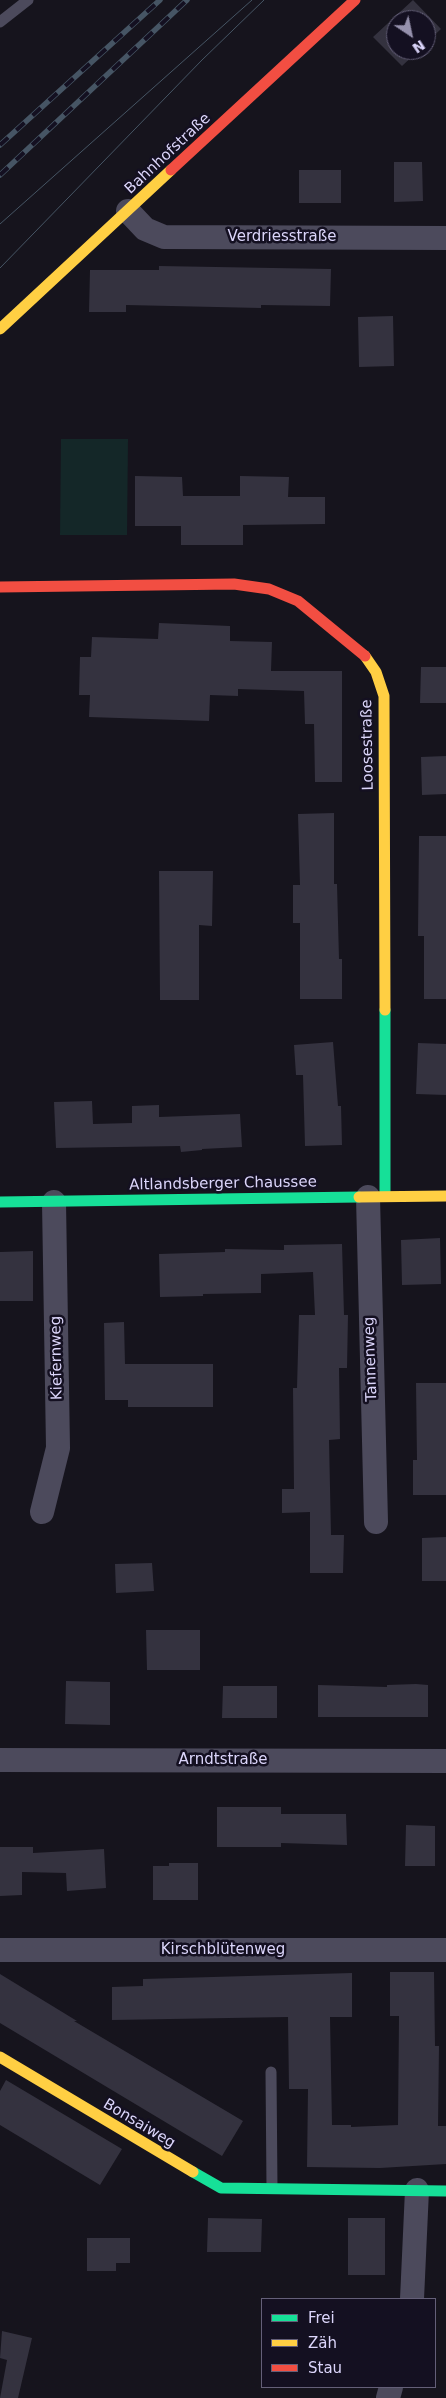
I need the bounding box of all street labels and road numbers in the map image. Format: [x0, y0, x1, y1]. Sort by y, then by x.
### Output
street label: Bahnhofstraße [122, 110, 214, 198]
street label: Verdriesstraße [228, 228, 336, 246]
street label: Loosestraße [358, 699, 378, 791]
street label: Altlandsberger Chaussee [129, 1173, 317, 1195]
street label: Kiefernweg [47, 1316, 67, 1400]
street label: Tannenweg [361, 1316, 381, 1402]
street label: Arndtstraße [179, 1751, 267, 1769]
street label: Kirschblütenweg [161, 1941, 285, 1959]
street label: Bonsaiweg [100, 2095, 178, 2153]

